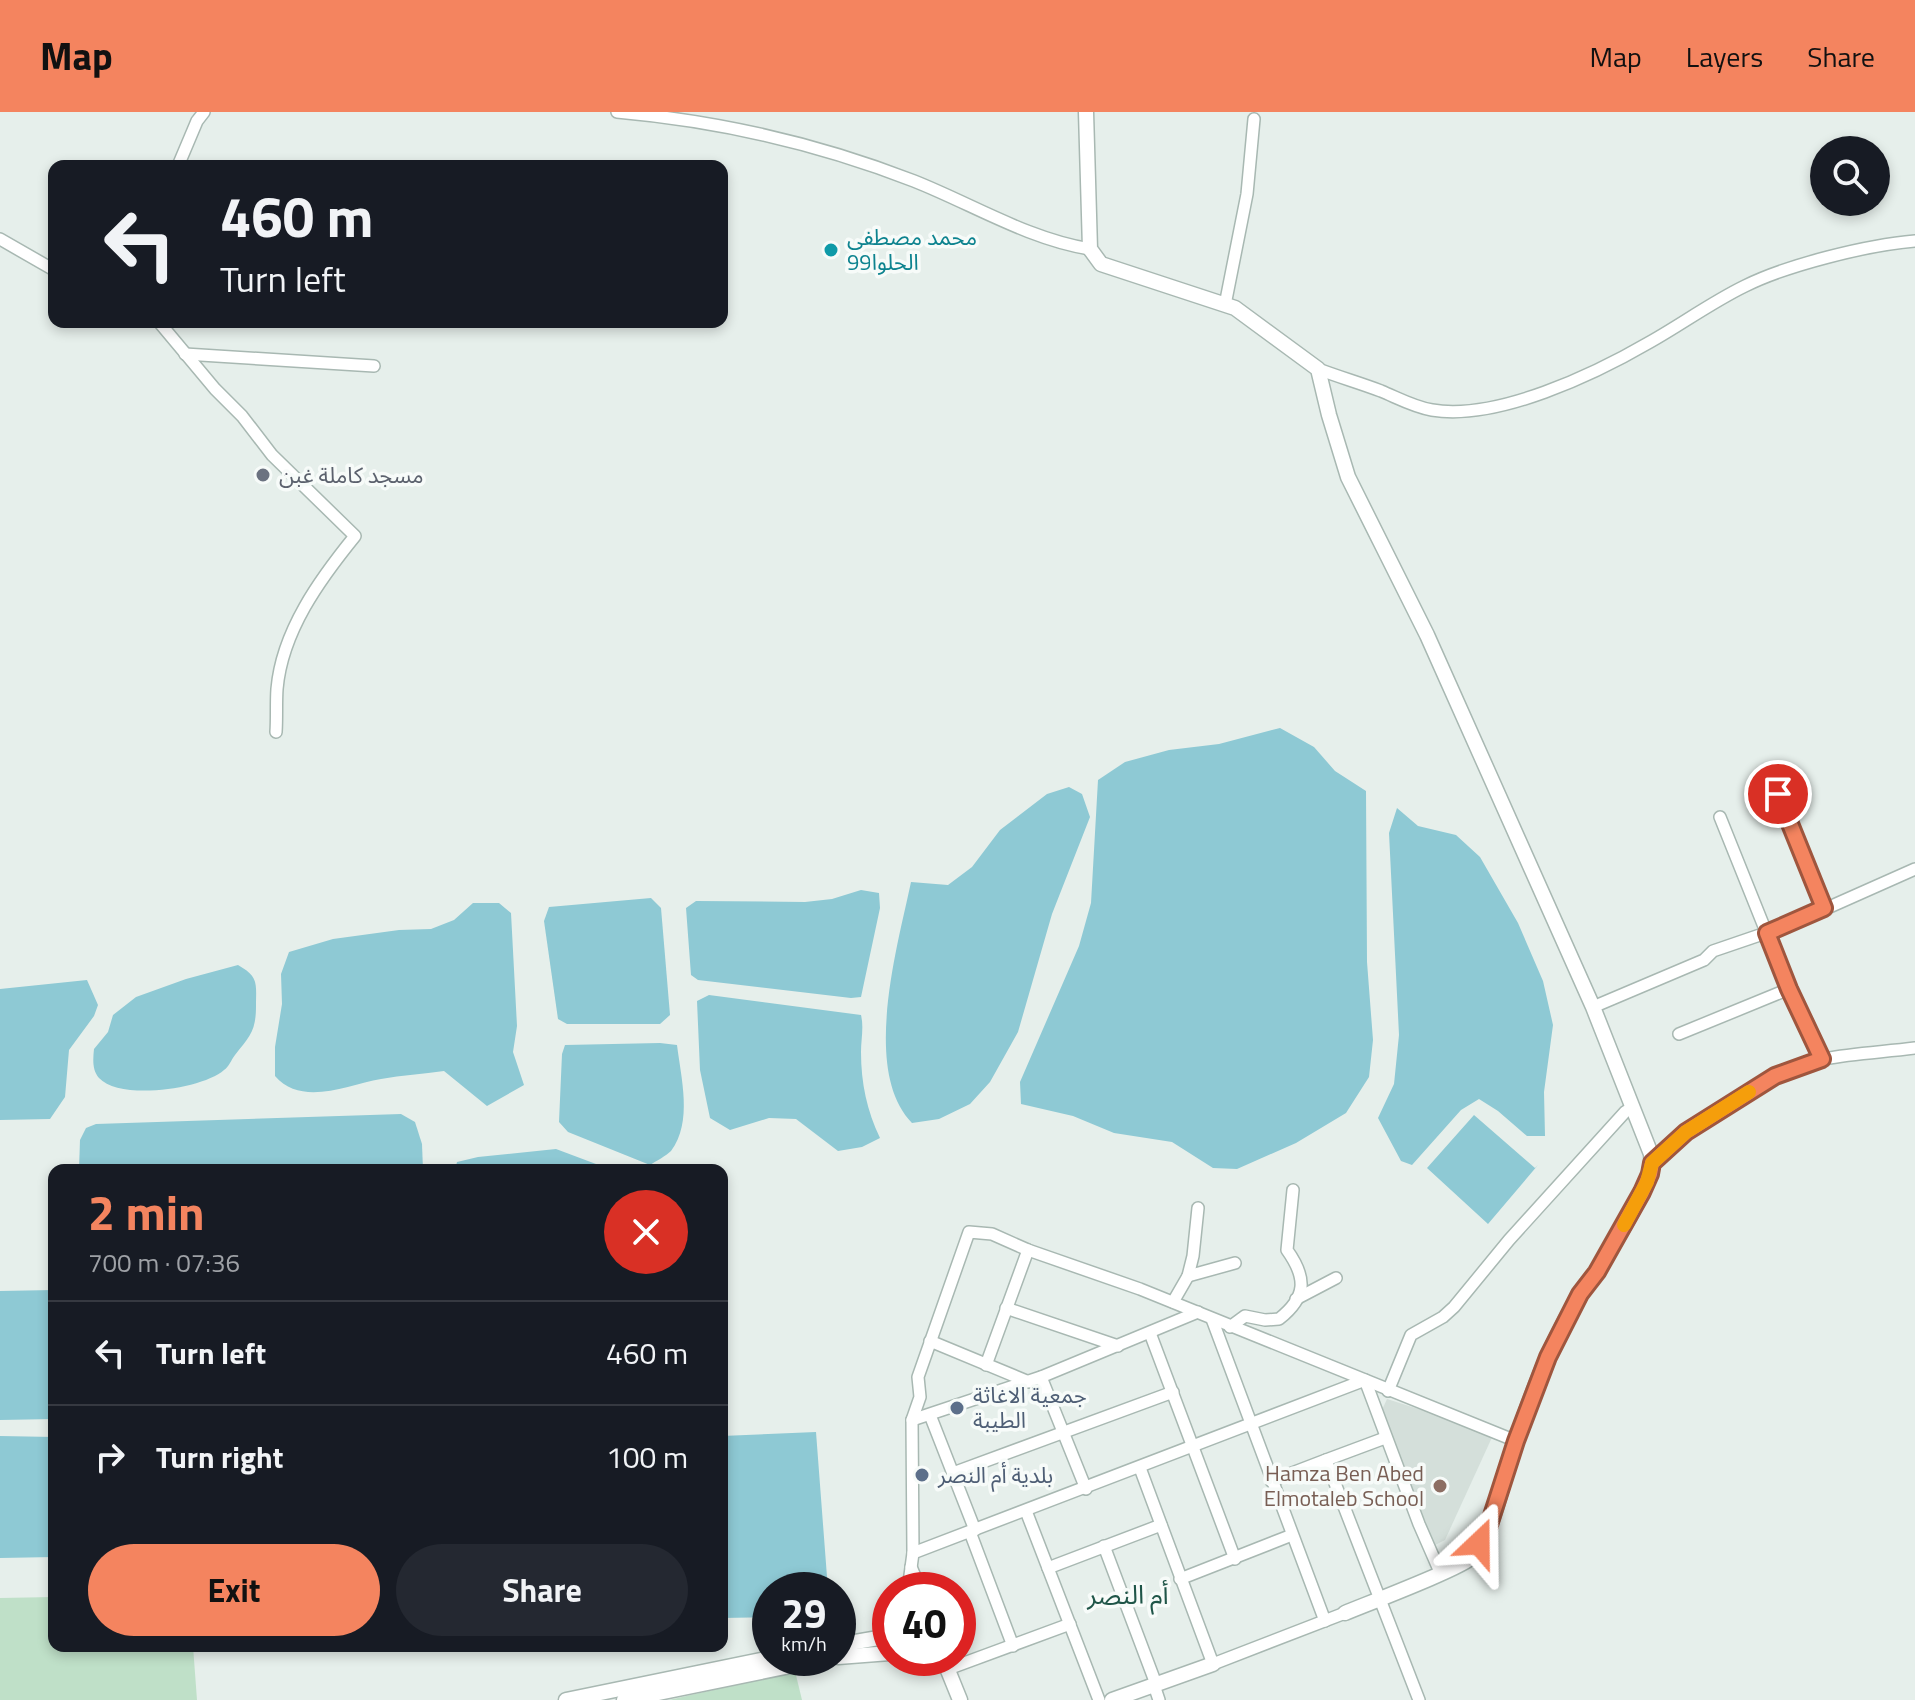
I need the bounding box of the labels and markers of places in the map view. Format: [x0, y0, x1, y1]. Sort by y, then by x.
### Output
place label: محمد مصطفى الحلوا99 [847, 220, 977, 279]
marker: محمد مصطفى الحلوا99 [822, 241, 840, 259]
place label: مسجد كاملة غبن [279, 458, 424, 492]
marker: مسجد كاملة غبن [254, 466, 272, 484]
pin [1744, 760, 1812, 828]
place label: جمعية الاغاثة الطيبة [973, 1378, 1087, 1437]
marker: جمعية الاغاثة الطيبة [948, 1399, 966, 1417]
place label: Hamza Ben Abed Elmotaleb School [1264, 1456, 1424, 1515]
place label: بلدية أم النصر [937, 1458, 1053, 1492]
marker: بلدية أم النصر [913, 1466, 931, 1484]
marker: Hamza Ben Abed Elmotaleb School [1431, 1477, 1449, 1495]

